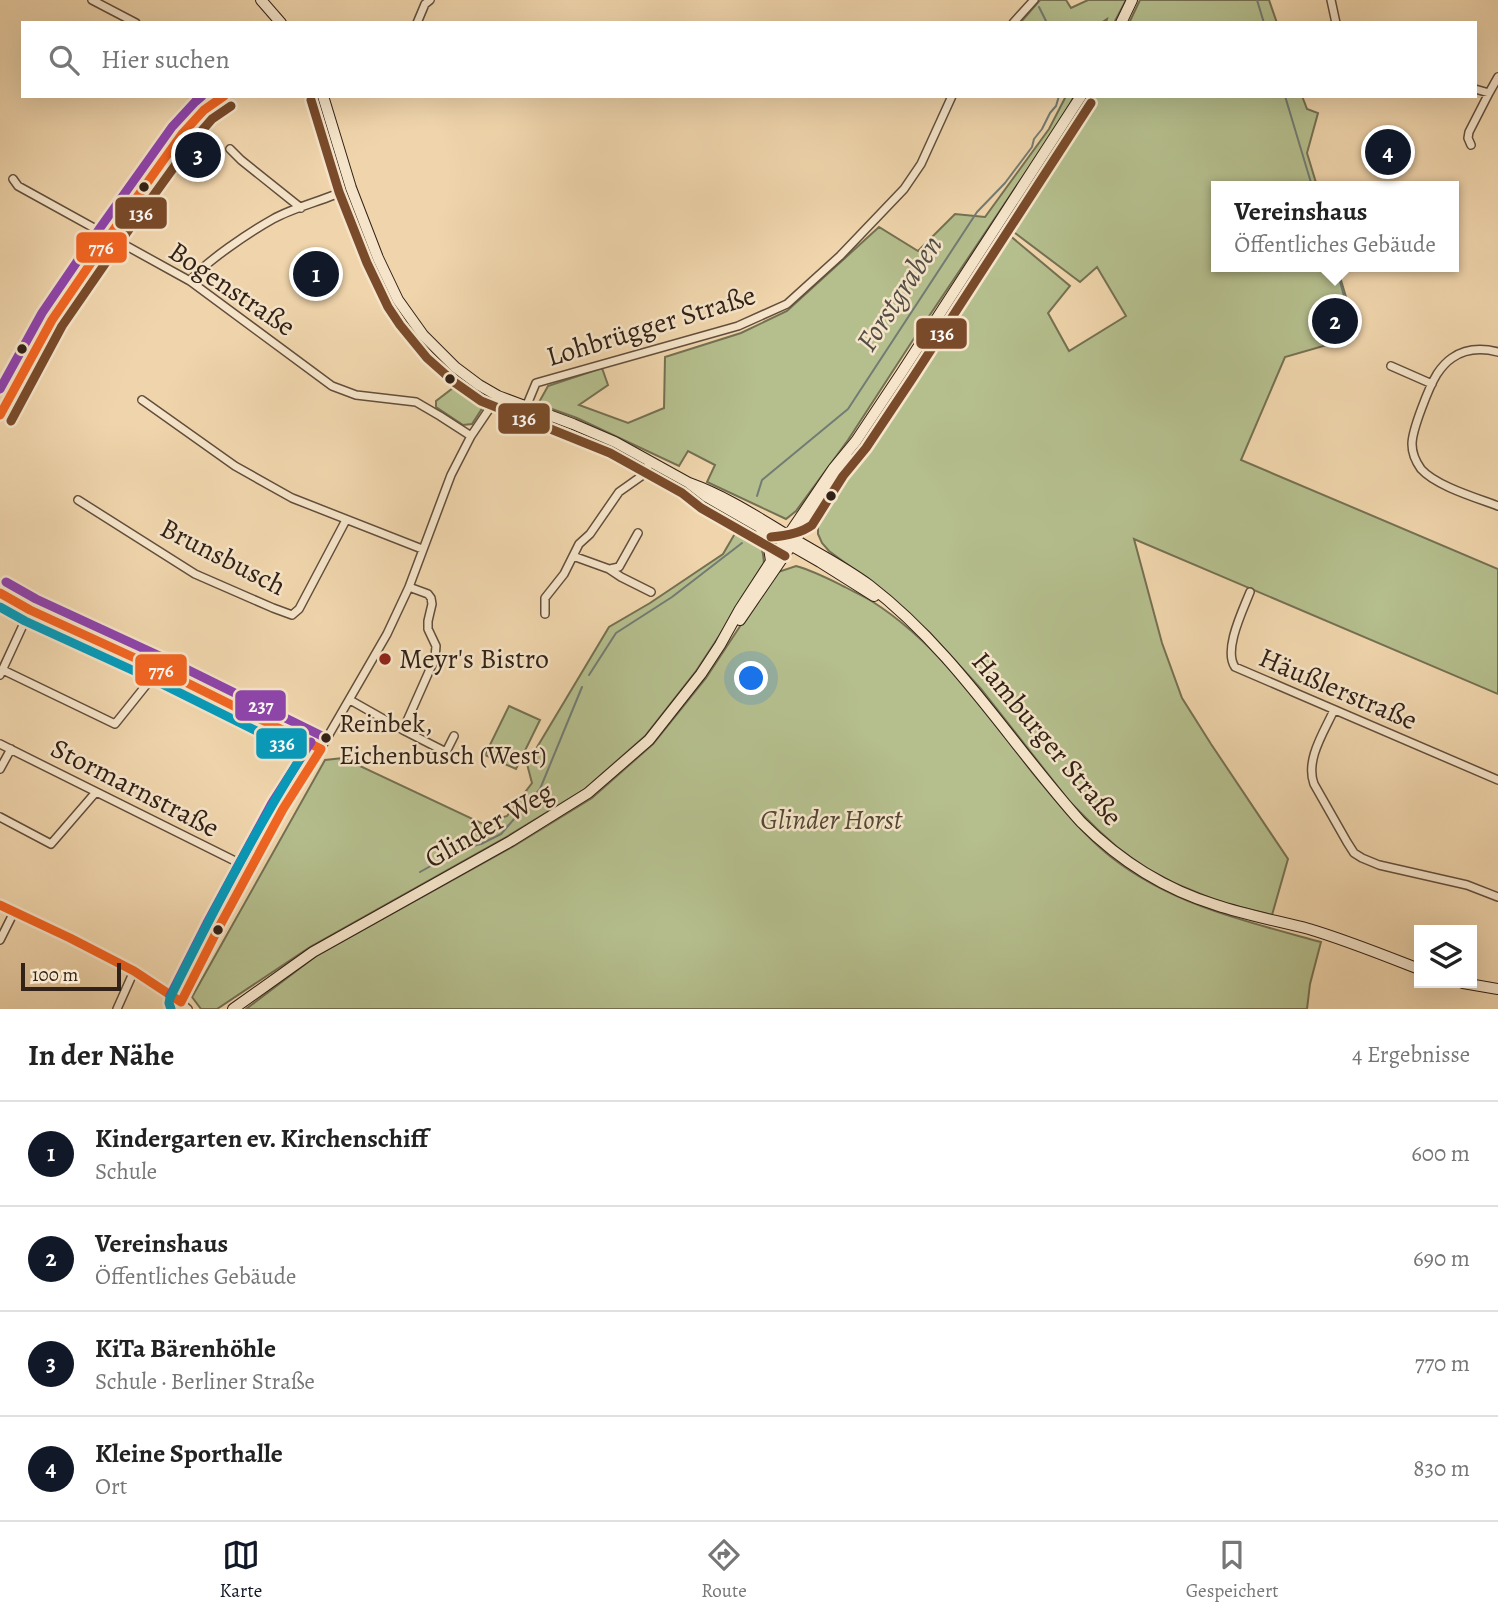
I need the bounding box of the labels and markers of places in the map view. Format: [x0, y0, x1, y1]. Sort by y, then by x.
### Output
pin: 4 [1365, 126, 1411, 178]
pin: 3 [175, 129, 221, 181]
unlabelled marker [137, 180, 151, 194]
pin: 1 [293, 248, 339, 300]
pin: 2 [1312, 295, 1358, 347]
unlabelled marker [15, 342, 29, 356]
unlabelled marker [443, 372, 457, 386]
unlabelled marker [824, 489, 838, 503]
place label: Meyr's Bistro [399, 640, 549, 678]
marker: Meyr's Bistro [377, 651, 393, 667]
place label: Reinbek, Eichenbusch (West) [339, 706, 547, 773]
marker: Reinbek, Eichenbusch (West) [319, 731, 333, 745]
unlabelled marker [211, 923, 225, 937]

